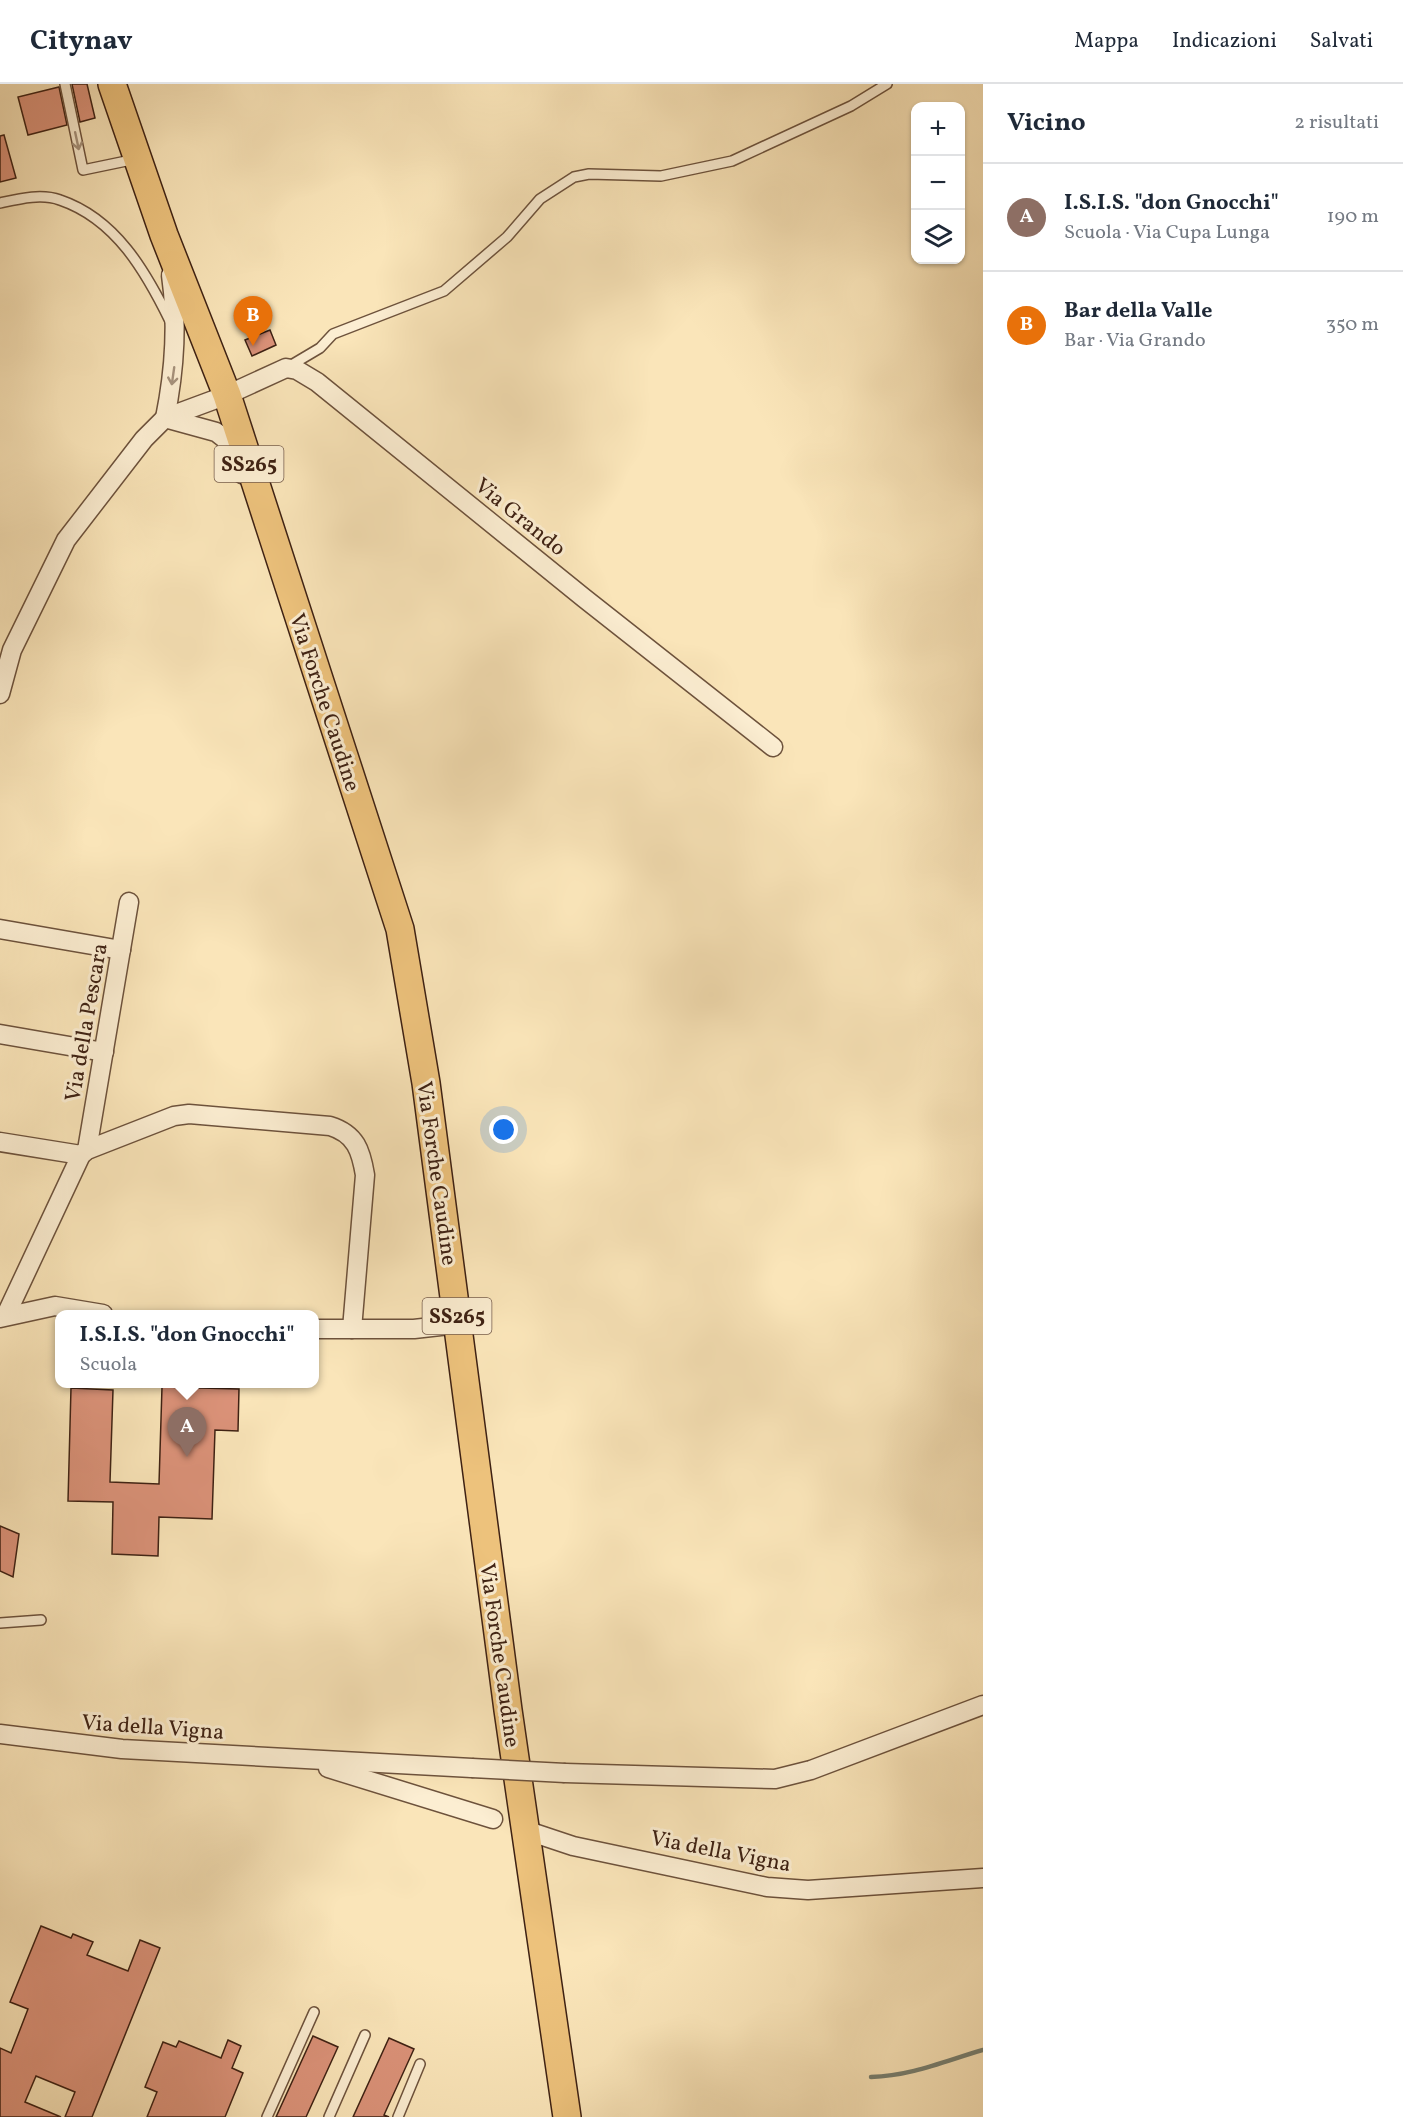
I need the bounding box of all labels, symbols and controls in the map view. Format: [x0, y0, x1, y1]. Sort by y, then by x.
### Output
text: Citynav [30, 22, 133, 61]
text: Mappa [1074, 27, 1139, 56]
text: Indicazioni [1172, 27, 1277, 56]
text: Salvati [1310, 27, 1373, 56]
map controls [911, 102, 965, 264]
button: + [911, 102, 965, 156]
text: Vicino [1007, 105, 1086, 141]
text: 2 risultati [1294, 109, 1379, 137]
one-way arrow [72, 131, 83, 150]
button: − [911, 156, 965, 210]
text: I.S.I.S. "don Gnocchi" [1064, 188, 1279, 219]
text: A [1019, 203, 1034, 231]
text: 190 m [1327, 203, 1379, 231]
button: layers [911, 210, 965, 264]
text: Scuola · Via Cupa Lunga [1064, 219, 1270, 247]
pin: B [234, 296, 272, 346]
text: Bar della Valle [1064, 296, 1212, 327]
text: B [1020, 311, 1033, 339]
text: 350 m [1326, 311, 1379, 339]
text: Bar · Via Grando [1064, 327, 1206, 355]
one-way arrow [167, 366, 178, 386]
road number: SS265 [214, 446, 284, 482]
street label: Via Grando [467, 471, 572, 564]
street label: Via Forche Caudine [280, 610, 367, 796]
street label: Via della Pescara [58, 941, 117, 1104]
street label: Via Forche Caudine [407, 1079, 464, 1267]
your location [489, 1115, 518, 1144]
road number: SS265 [422, 1298, 492, 1334]
popup [55, 1310, 319, 1388]
text: I.S.I.S. "don Gnocchi" [80, 1320, 294, 1351]
text: Scuola [80, 1351, 137, 1379]
pin: A [168, 1408, 207, 1457]
street label: Via Forche Caudine [470, 1561, 527, 1749]
street label: Via della Vigna [81, 1708, 225, 1749]
street label: Via della Vigna [648, 1824, 794, 1881]

